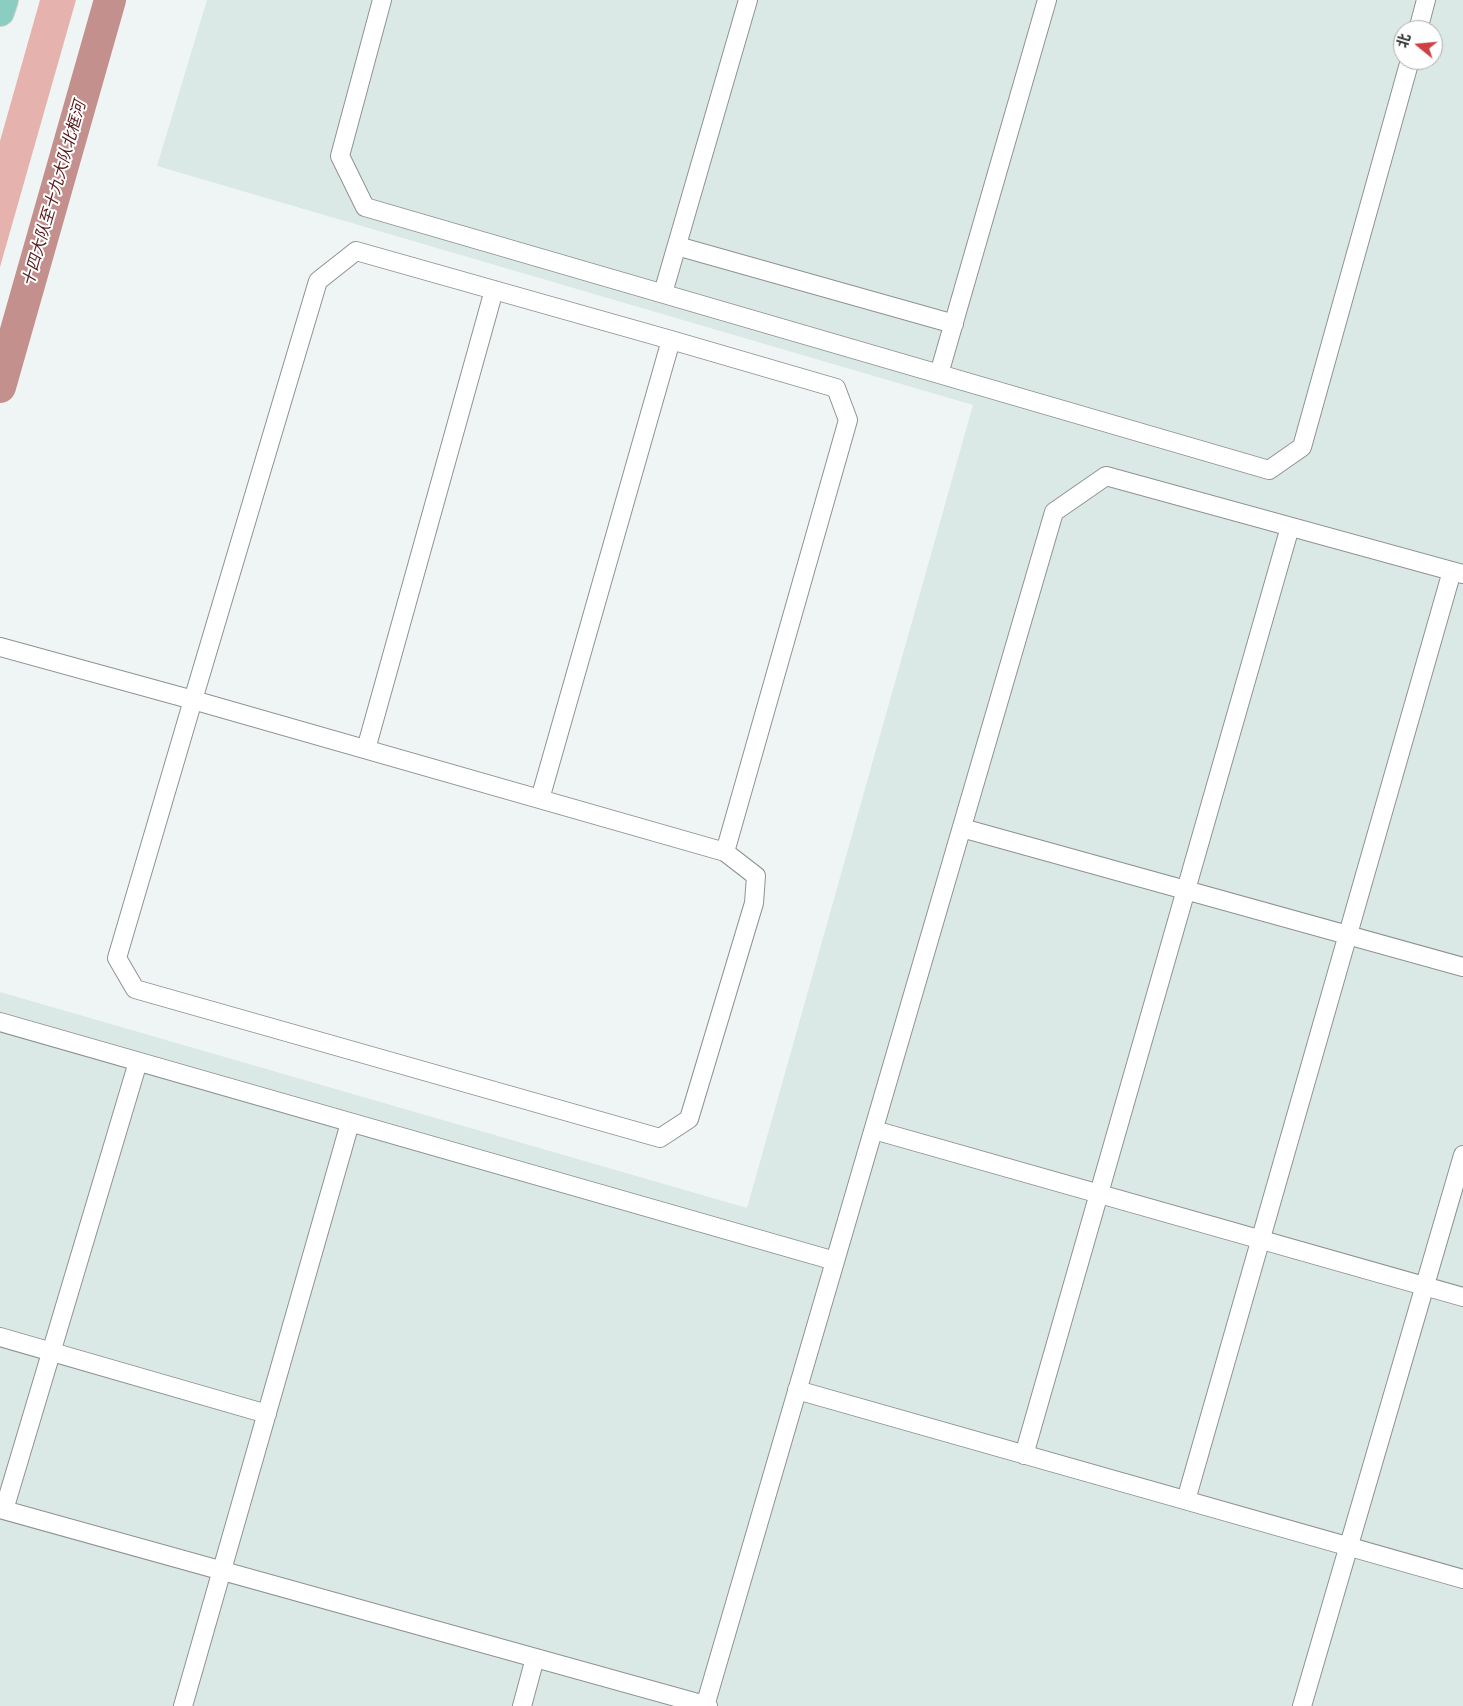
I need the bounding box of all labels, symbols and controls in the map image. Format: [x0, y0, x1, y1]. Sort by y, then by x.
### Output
north arrow [1393, 20, 1443, 70]
text: 北 [1394, 32, 1414, 50]
water label: 十四大队至十九大队北框河 [19, 99, 91, 289]

